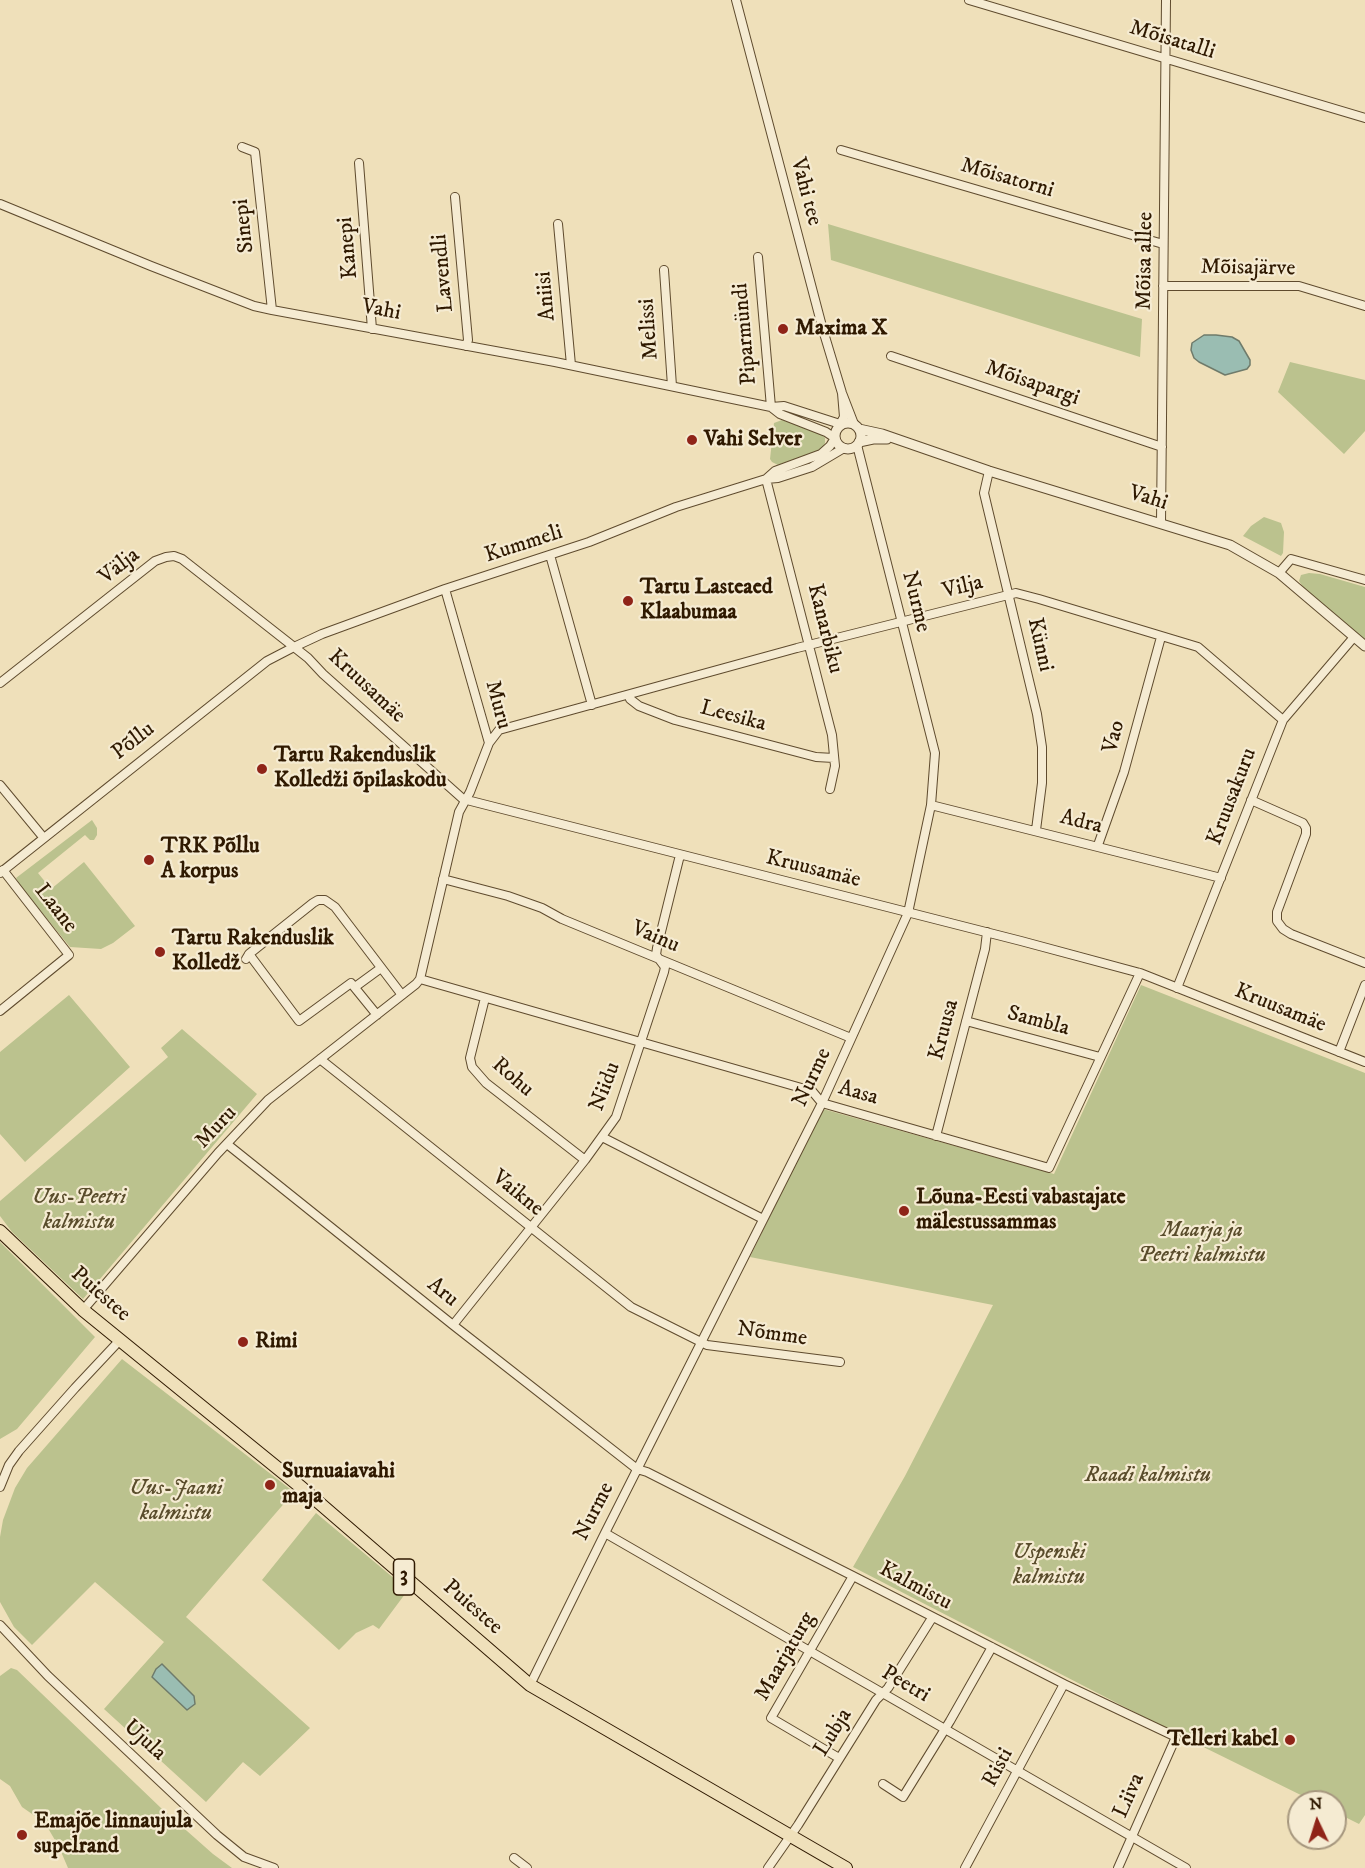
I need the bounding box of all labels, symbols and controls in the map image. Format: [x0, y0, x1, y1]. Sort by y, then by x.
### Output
street label: Mõisatalli [1126, 15, 1218, 67]
street label: Mõisatorni [957, 153, 1057, 205]
street label: Vahi tee [783, 155, 827, 229]
street label: Sinepi [229, 198, 261, 254]
street label: Mõisa allee [1132, 212, 1160, 310]
street label: Kanepi [333, 216, 365, 280]
street label: Lavendli [427, 233, 461, 313]
street label: Mõisajärve [1200, 255, 1296, 283]
street label: Aniisi [532, 270, 562, 322]
street label: Piparmündi [728, 282, 764, 386]
street label: Vahi [359, 295, 403, 327]
street label: Melissi [635, 297, 665, 361]
place label: Maxima X [795, 316, 887, 342]
marker: Maxima X [776, 322, 790, 336]
street label: Mõisapargi [981, 356, 1083, 412]
place label: Vahi Selver [704, 427, 802, 453]
marker: Vahi Selver [685, 433, 699, 447]
street label: Vahi [1125, 481, 1171, 517]
street label: Kummeli [482, 520, 566, 570]
street label: Välja [94, 543, 146, 591]
street label: Nurme [895, 569, 935, 635]
street label: Vilja [940, 570, 986, 606]
place label: Tartu Lasteaed Klaabumaa [640, 575, 773, 626]
street label: Kanarbiku [800, 582, 848, 676]
marker: Tartu Lasteaed Klaabumaa [621, 594, 635, 608]
street label: Künni [1020, 615, 1058, 675]
street label: Kruusamäe [322, 644, 410, 730]
street label: Muru [478, 678, 516, 732]
street label: Leesika [697, 696, 769, 738]
street label: Põllu [107, 717, 161, 767]
street label: Vao [1098, 718, 1132, 756]
place label: Tartu Rakenduslik Kolledži õpilaskodu [274, 743, 447, 794]
street label: Kruusakuru [1202, 745, 1264, 849]
marker: Tartu Rakenduslik Kolledži õpilaskodu [255, 762, 269, 776]
street label: Adra [1057, 805, 1105, 841]
place label: TRK Põllu A korpus [161, 834, 260, 885]
street label: Kruusamäe [763, 846, 863, 894]
marker: TRK Põllu A korpus [142, 853, 156, 867]
street label: Laane [28, 879, 82, 939]
street label: Vainu [627, 916, 683, 960]
place label: Tartu Rakenduslik Kolledž [172, 926, 334, 978]
marker: Tartu Rakenduslik Kolledž [153, 945, 167, 959]
street label: Kruusamäe [1230, 979, 1330, 1039]
street label: Kruusa [924, 997, 966, 1063]
street label: Sambla [1004, 1001, 1072, 1043]
street label: Nurme [788, 1044, 838, 1112]
street label: Rohu [486, 1053, 538, 1103]
street label: Niidu [585, 1059, 627, 1115]
street label: Aasa [835, 1076, 881, 1112]
street label: Muru [191, 1101, 243, 1155]
street label: Vaikne [486, 1165, 548, 1223]
park label: Uus-Peetri kalmistu [32, 1185, 126, 1236]
place label: Lõuna-Eesti vabastajate mälestussammas [916, 1185, 1126, 1236]
marker: Lõuna-Eesti vabastajate mälestussammas [897, 1204, 911, 1218]
park label: Maarja ja Peetri kalmistu [1138, 1218, 1266, 1270]
street label: Puiestee [65, 1262, 135, 1328]
street label: Aru [421, 1272, 463, 1314]
street label: Nõmme [735, 1317, 809, 1353]
place label: Rimi [255, 1329, 298, 1355]
marker: Rimi [236, 1335, 250, 1349]
place label: Surnuaiavahi maja [282, 1459, 395, 1510]
park label: Raadi kalmistu [1085, 1463, 1211, 1489]
park label: Uus-Jaani kalmistu [129, 1476, 223, 1528]
marker: Surnuaiavahi maja [263, 1478, 277, 1492]
street label: Nurme [569, 1478, 621, 1546]
park label: Uspenski kalmistu [1012, 1540, 1086, 1592]
street label: Kalmistu [874, 1557, 956, 1617]
road number: 3 [394, 1559, 414, 1595]
street label: Puiestee [437, 1575, 507, 1641]
street label: Maarjaturg [750, 1608, 822, 1706]
street label: Peetri [876, 1661, 934, 1709]
street label: Lubja [809, 1704, 859, 1762]
street label: Ujula [117, 1715, 171, 1767]
place label: Telleri kabel [1167, 1727, 1278, 1753]
marker: Telleri kabel [1283, 1733, 1297, 1747]
street label: Risti [978, 1744, 1020, 1792]
street label: Liiva [1109, 1770, 1151, 1822]
north arrow [1287, 1790, 1347, 1850]
text: N [1309, 1794, 1323, 1814]
place label: Emajõe linnaujula supelrand [34, 1809, 192, 1861]
marker: Emajõe linnaujula supelrand [15, 1828, 29, 1842]

